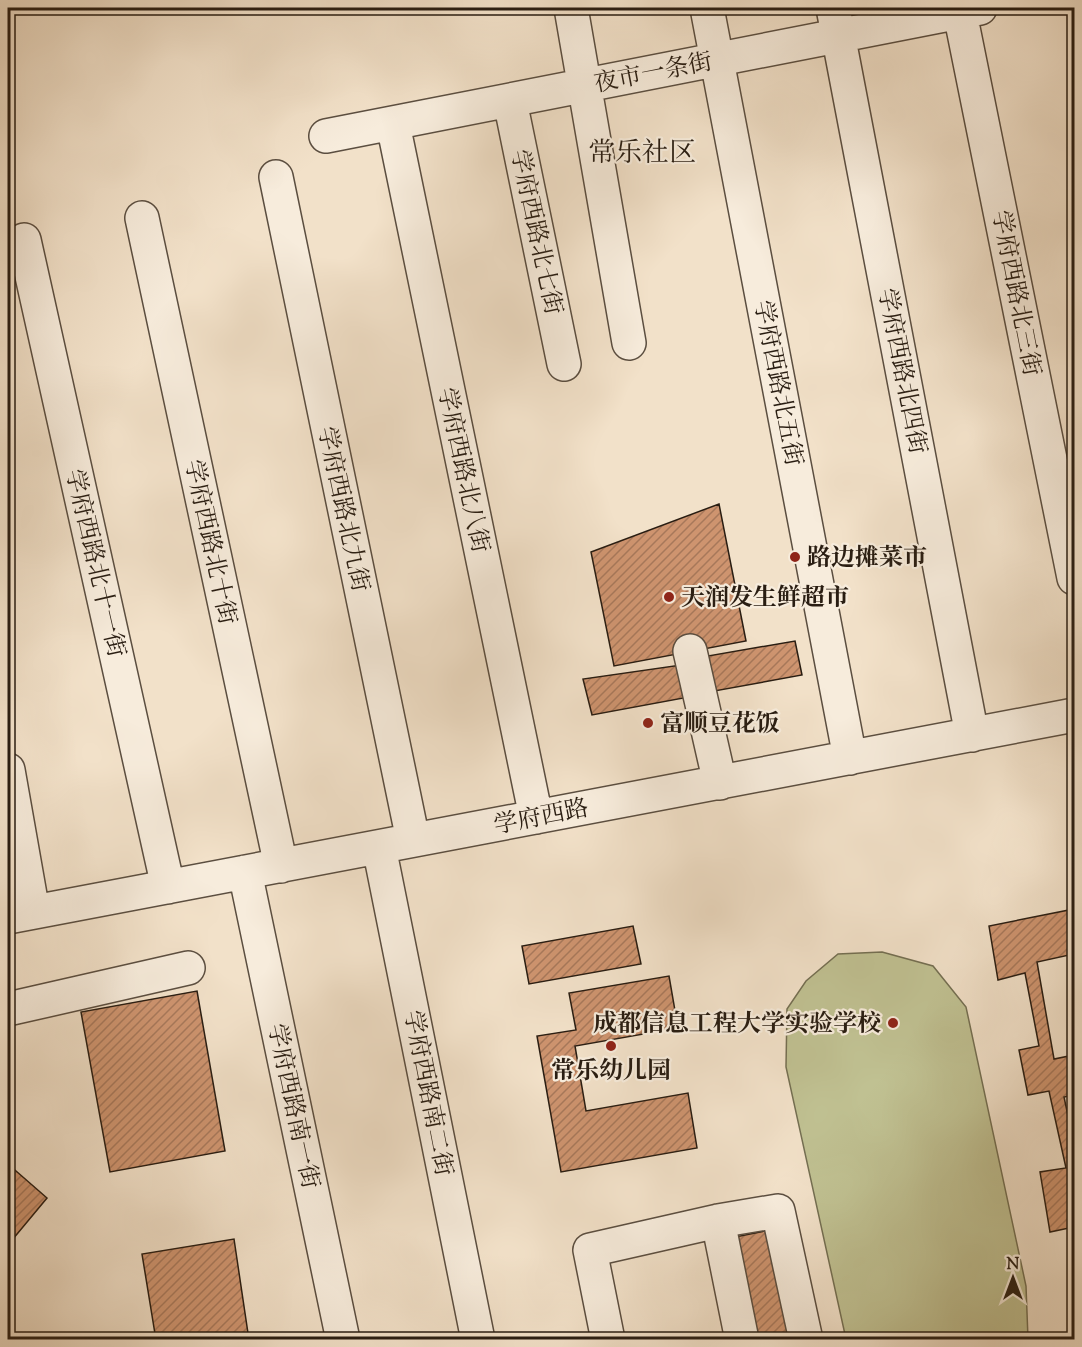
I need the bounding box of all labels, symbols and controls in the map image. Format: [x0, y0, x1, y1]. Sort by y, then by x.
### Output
street label: 夜市一条街 [591, 46, 716, 102]
district label: 常乐社区 [588, 135, 696, 174]
street label: 学府西路北七街 [501, 147, 569, 318]
street label: 学府西路北三街 [982, 208, 1048, 379]
street label: 学府西路北四街 [868, 286, 934, 457]
street label: 学府西路北五街 [744, 298, 810, 469]
street label: 学府西路北八街 [428, 385, 496, 556]
street label: 学府西路北九街 [308, 424, 376, 595]
street label: 学府西路北十街 [175, 457, 243, 628]
street label: 学府西路北十一街 [56, 466, 132, 661]
place label: 路边摊菜市 [807, 542, 927, 576]
marker: 路边摊菜市 [788, 550, 802, 564]
place label: 天润发生鲜超市 [681, 582, 849, 616]
marker: 天润发生鲜超市 [662, 590, 676, 604]
place label: 富顺豆花饭 [660, 708, 780, 742]
marker: 富顺豆花饭 [641, 716, 655, 730]
street label: 学府西路 [491, 792, 592, 844]
street label: 学府西路南二街 [394, 1008, 460, 1179]
place label: 成都信息工程大学实验学校 [593, 1008, 881, 1042]
marker: 成都信息工程大学实验学校 [886, 1016, 900, 1030]
street label: 学府西路南一街 [258, 1021, 326, 1192]
marker: 常乐幼儿园 [604, 1039, 618, 1053]
place label: 常乐幼儿园 [551, 1055, 671, 1089]
north arrow [983, 1248, 1043, 1308]
text: N [1007, 1254, 1020, 1277]

